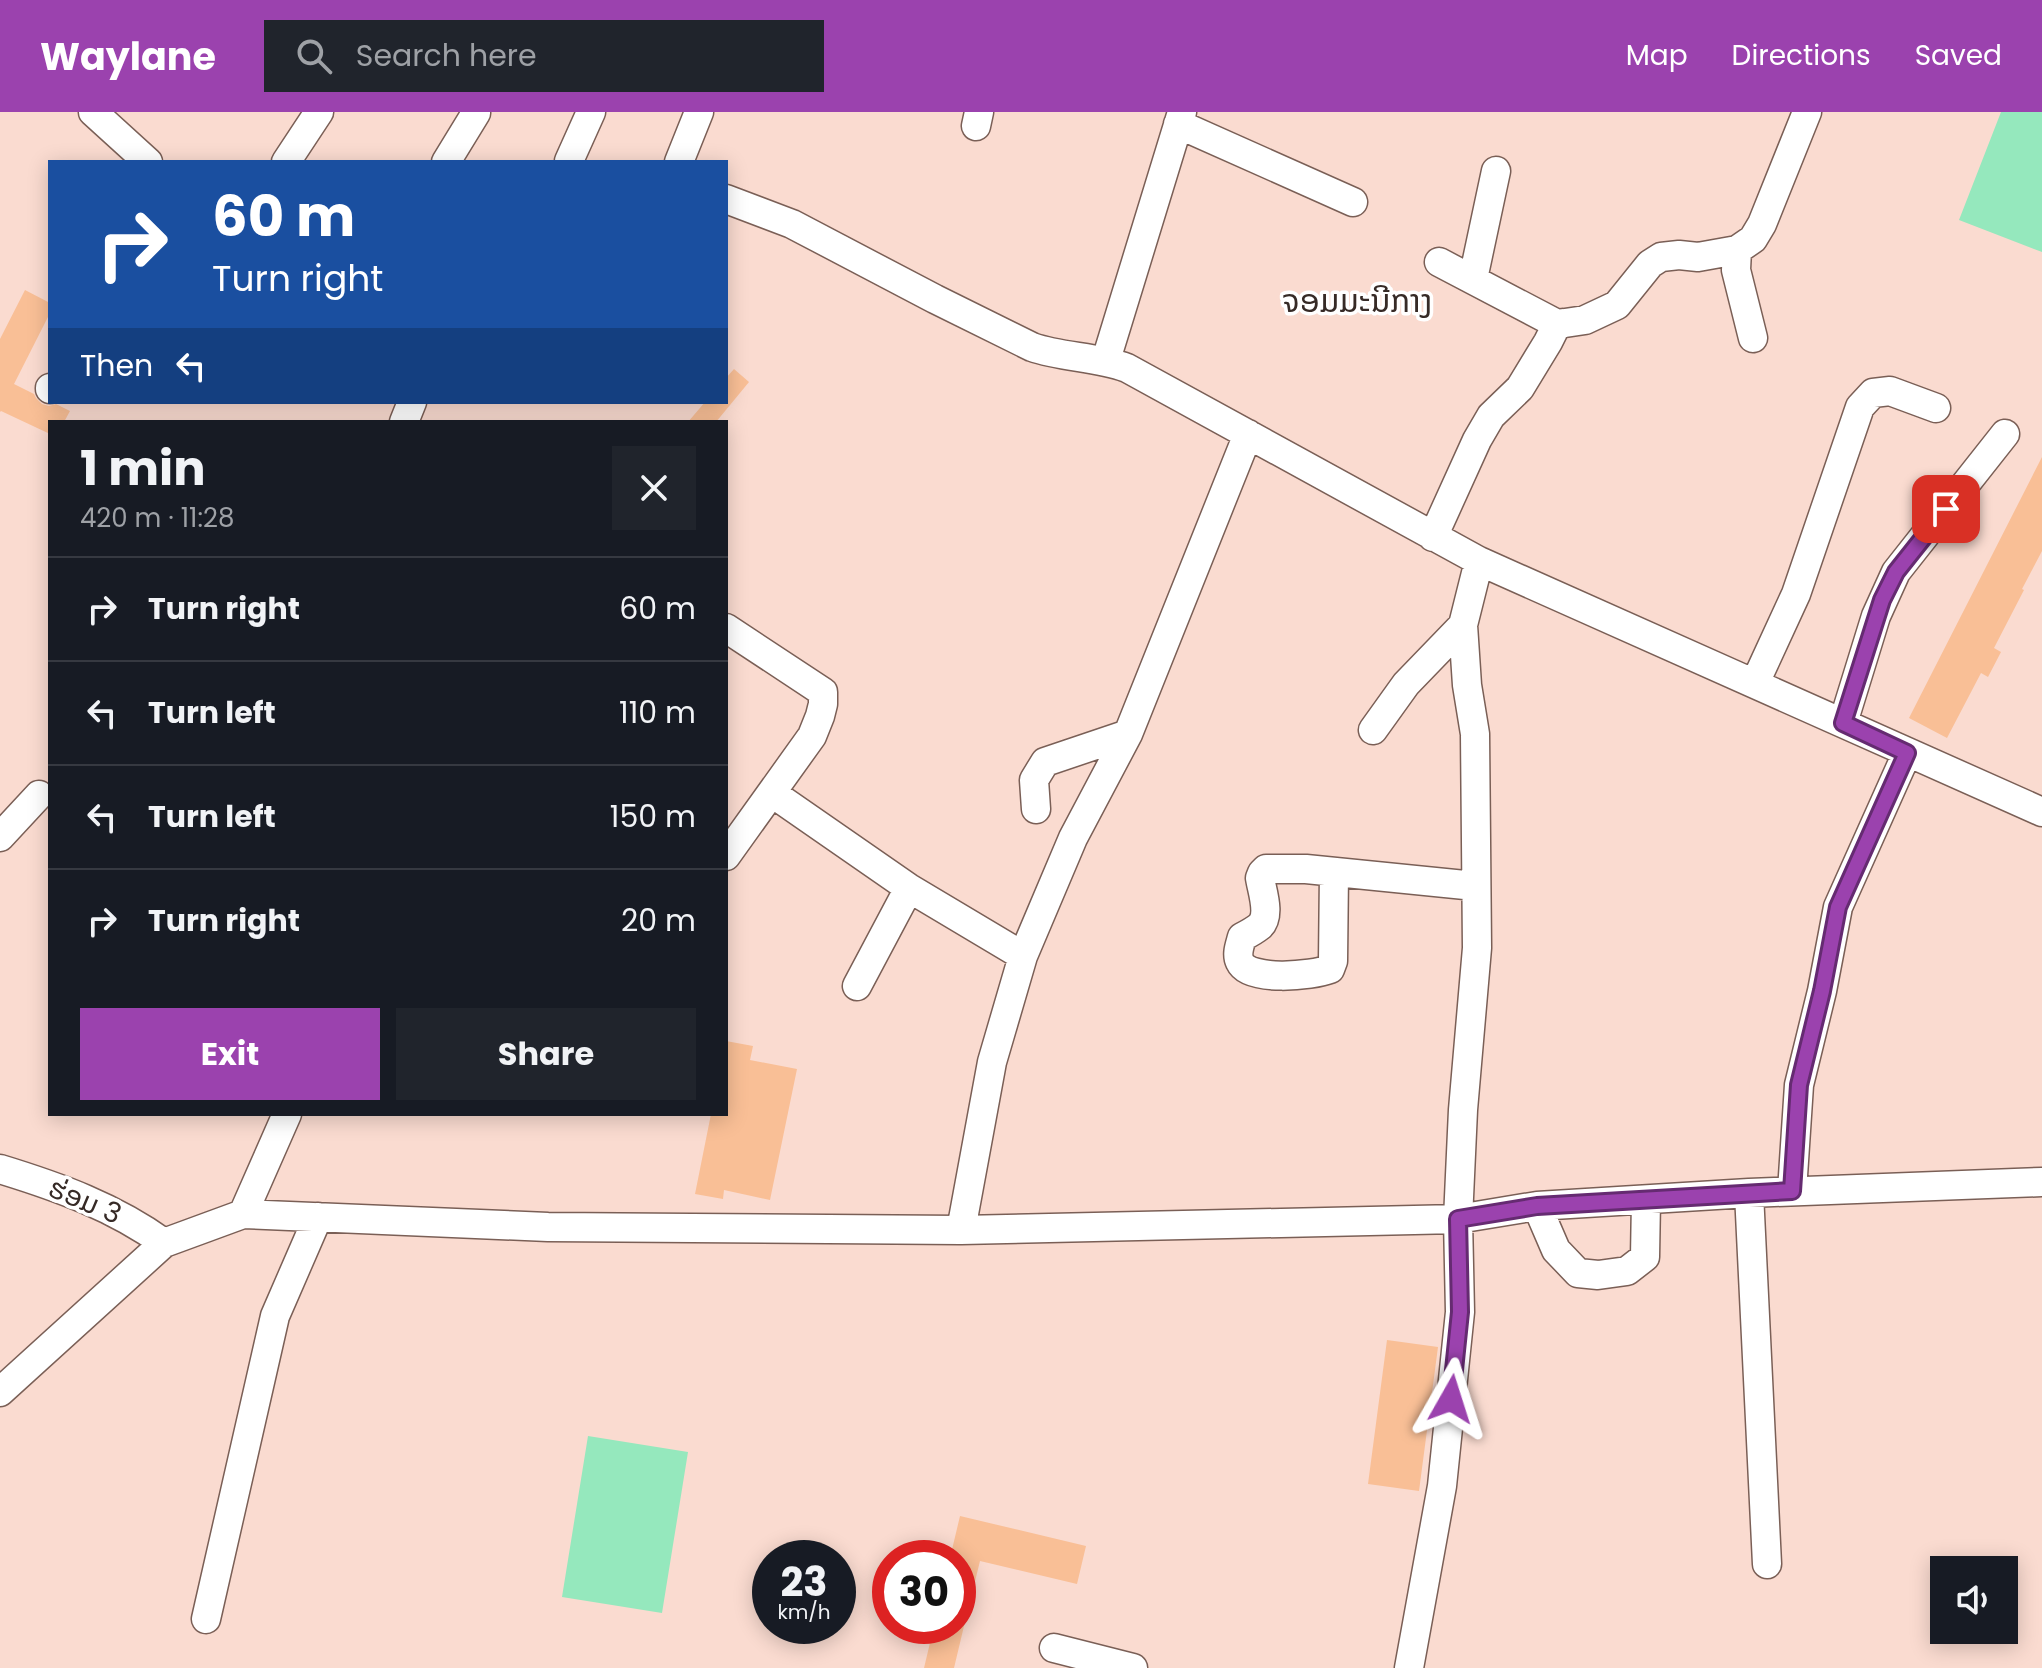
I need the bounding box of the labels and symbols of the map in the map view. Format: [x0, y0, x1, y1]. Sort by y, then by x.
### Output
district label: ຈອມມະນີກາງ [1282, 278, 1432, 323]
pin [1912, 475, 1980, 543]
street label: ຮ່ອມ 3 [43, 1168, 127, 1234]
position arrow [1409, 1357, 1493, 1441]
speed limit sign: 30 [872, 1540, 976, 1644]

